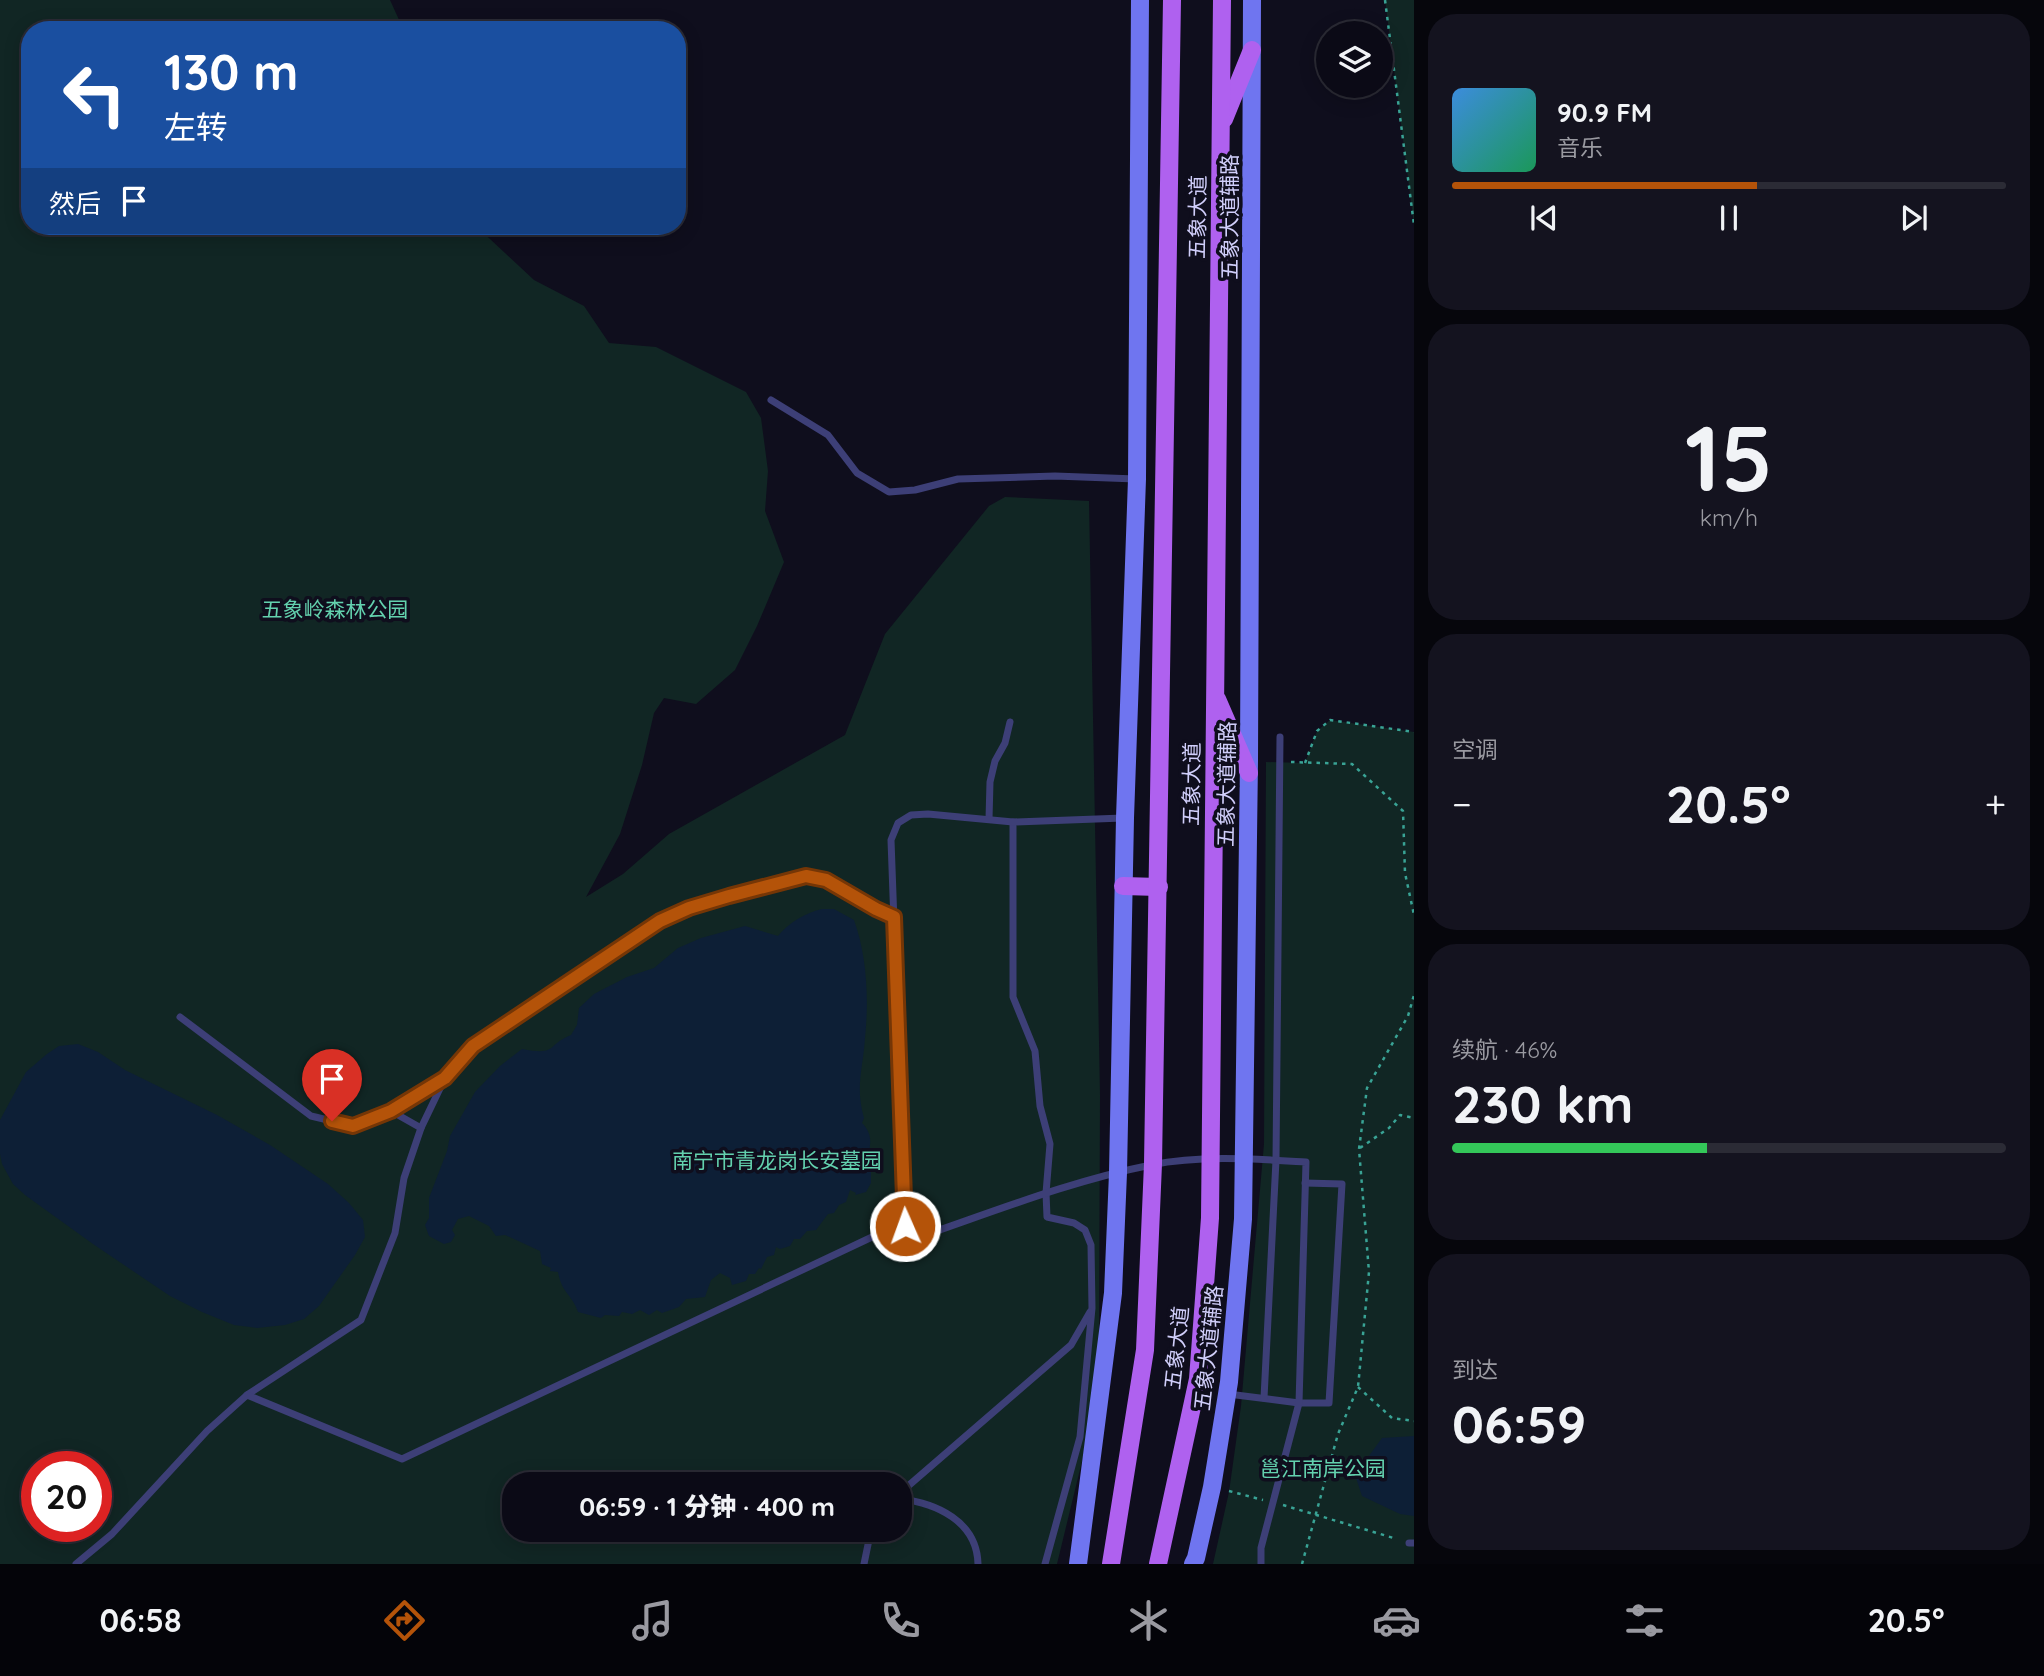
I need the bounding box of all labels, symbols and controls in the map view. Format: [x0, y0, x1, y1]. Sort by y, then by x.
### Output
map controls [1316, 21, 1393, 98]
button: layers [1316, 21, 1393, 98]
text: 130 m [164, 41, 298, 102]
icon: left [49, 49, 140, 140]
text: 90.9 FM [1557, 96, 1652, 129]
text: 左转 [164, 107, 228, 147]
text: 音乐 [1557, 133, 1603, 162]
street label: 五象大道辅路 [1216, 154, 1242, 280]
street label: 五象大道 [1183, 175, 1211, 259]
icon: arrive [115, 182, 153, 220]
text: 然后 [49, 187, 101, 220]
icon: previous [1525, 199, 1563, 237]
icon: pause [1710, 199, 1748, 237]
icon: next [1895, 199, 1933, 237]
text: 15 [1685, 400, 1773, 514]
text: km/h [1700, 503, 1758, 532]
park label: 五象岭森林公园 [262, 596, 409, 622]
street label: 五象大道辅路 [1212, 721, 1240, 847]
text: 空调 [1452, 735, 1498, 764]
street label: 五象大道 [1177, 742, 1205, 826]
text: 20.5° [1666, 771, 1791, 836]
text: − [1452, 780, 1472, 828]
text: + [1985, 780, 2006, 828]
text: 续航 · 46% [1452, 1035, 1557, 1064]
pin [302, 1049, 362, 1121]
icon: arrive [313, 1060, 351, 1098]
text: 230 km [1452, 1071, 1634, 1136]
park label: 南宁市青龙岗长安墓园 [672, 1147, 882, 1173]
position arrow [868, 1189, 942, 1263]
street label: 五象大道辅路 [1188, 1284, 1228, 1412]
street label: 五象大道 [1159, 1305, 1193, 1391]
text: 到达 [1452, 1355, 1498, 1384]
text: 06:59 [1452, 1391, 1586, 1456]
speed limit sign: 20 [21, 1451, 112, 1542]
park label: 邕江南岸公园 [1260, 1455, 1386, 1481]
text: 06:59 · 1 分钟 · 400 m [579, 1490, 835, 1523]
icon: directions [380, 1596, 429, 1645]
icon: music [628, 1596, 677, 1645]
icon: phone [876, 1596, 925, 1645]
icon: climate [1124, 1596, 1173, 1645]
icon: car [1372, 1596, 1421, 1645]
icon: filters [1620, 1596, 1669, 1645]
text: 06:58 [99, 1600, 182, 1640]
text: 20.5° [1868, 1600, 1944, 1640]

